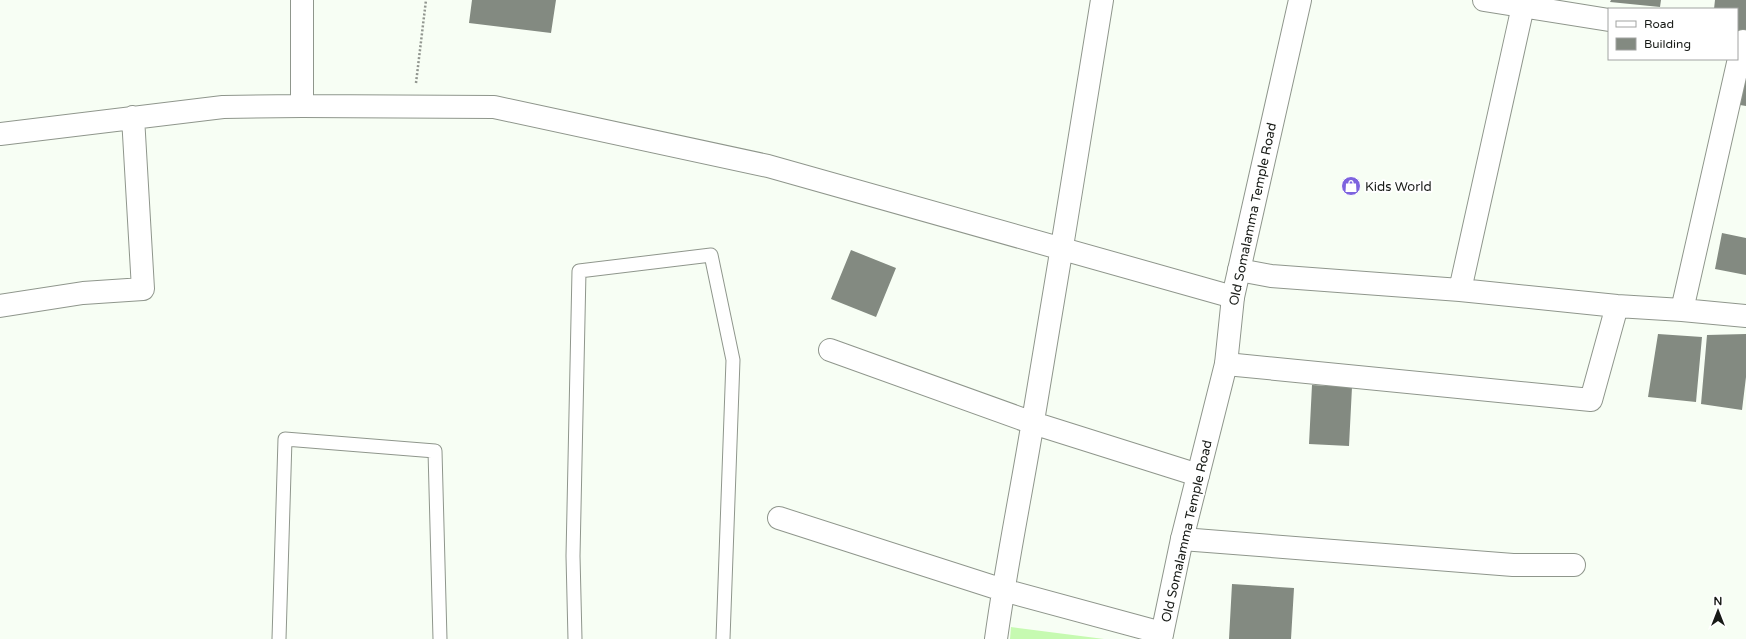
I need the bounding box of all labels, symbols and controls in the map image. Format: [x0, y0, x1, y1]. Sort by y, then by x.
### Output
legend [1608, 8, 1738, 60]
text: Road [1644, 17, 1674, 31]
text: Building [1644, 37, 1691, 51]
street label: Old Somalamma Temple Road [1226, 121, 1280, 307]
shop icon: Kids World [1340, 175, 1362, 197]
place label: Kids World [1365, 179, 1432, 195]
street label: Old Somalamma Temple Road [1158, 438, 1216, 624]
north arrow [1698, 591, 1738, 631]
text: N [1714, 595, 1722, 608]

